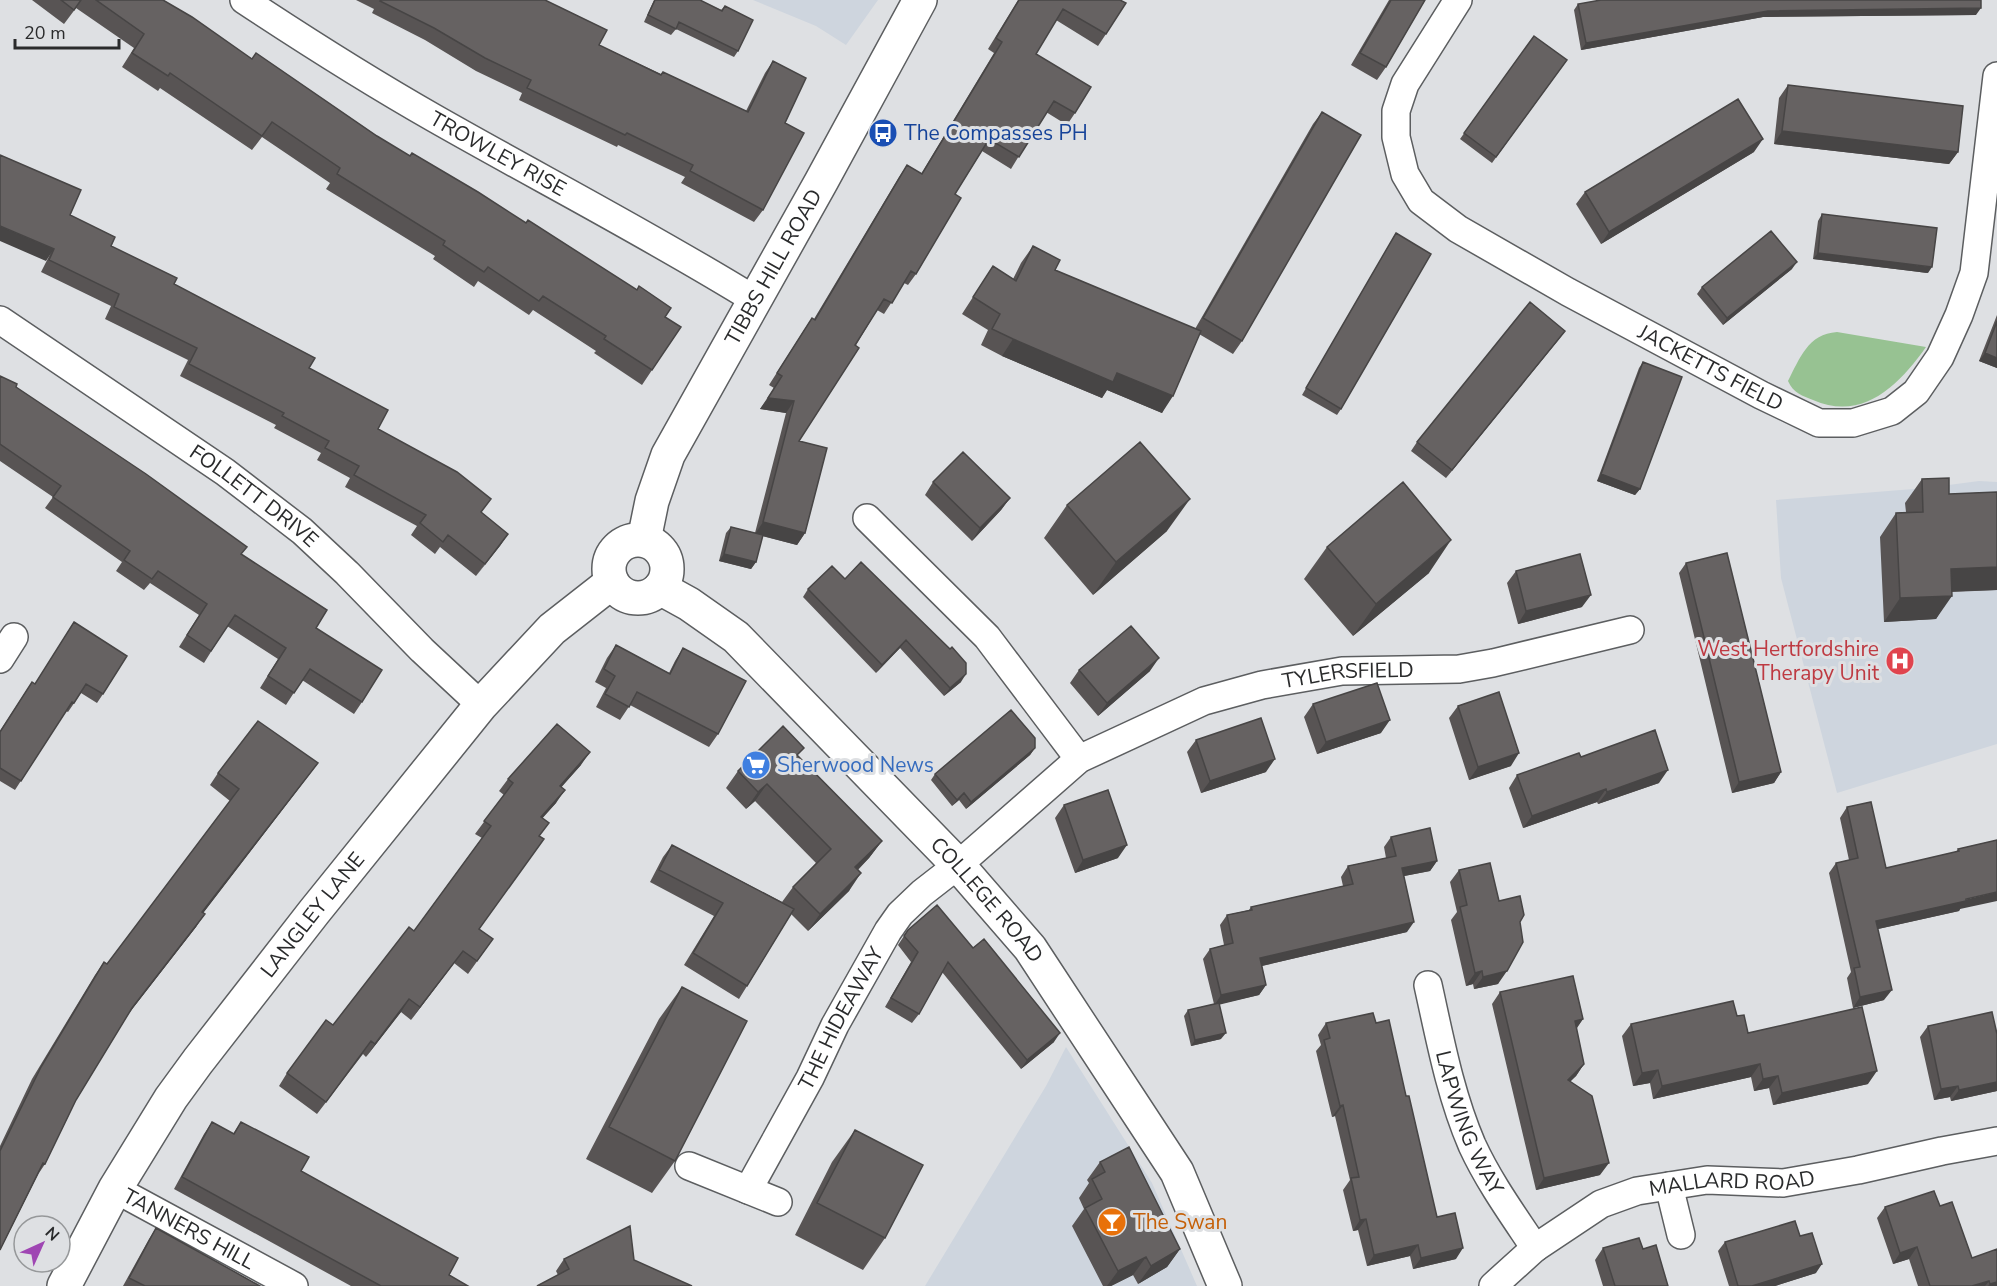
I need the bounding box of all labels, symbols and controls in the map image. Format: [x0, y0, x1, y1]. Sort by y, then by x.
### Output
scale bar [15, 12, 118, 50]
text: 20 m [24, 21, 66, 45]
street label: TROWLEY RISE [425, 105, 571, 203]
bus stop icon: The Compasses PH [867, 117, 899, 149]
place label: The Compasses PH [904, 119, 1088, 147]
street label: TIBBS HILL ROAD [718, 184, 828, 350]
street label: JACKETTS FIELD [1632, 317, 1788, 418]
street label: FOLLETT DRIVE [184, 438, 325, 553]
place label: West Hertfordshire Therapy Unit [1697, 635, 1880, 687]
hospital icon: West Hertfordshire Therapy Unit [1884, 645, 1916, 677]
street label: TYLERSFIELD [1280, 656, 1414, 695]
supermarket icon: Sherwood News [740, 749, 772, 781]
place label: Sherwood News [777, 751, 934, 779]
street label: COLLEGE ROAD [924, 831, 1050, 968]
street label: LANGLEY LANE [254, 846, 371, 983]
street label: THE HIDEAWAY [792, 942, 890, 1095]
street label: LAPWING WAY [1429, 1048, 1510, 1200]
street label: MALLARD ROAD [1647, 1164, 1817, 1203]
street label: TANNERS HILL [118, 1182, 260, 1276]
bar icon: The Swan [1096, 1206, 1128, 1238]
place label: The Swan [1133, 1208, 1227, 1236]
north arrow [12, 1214, 72, 1274]
text: N [40, 1222, 64, 1246]

